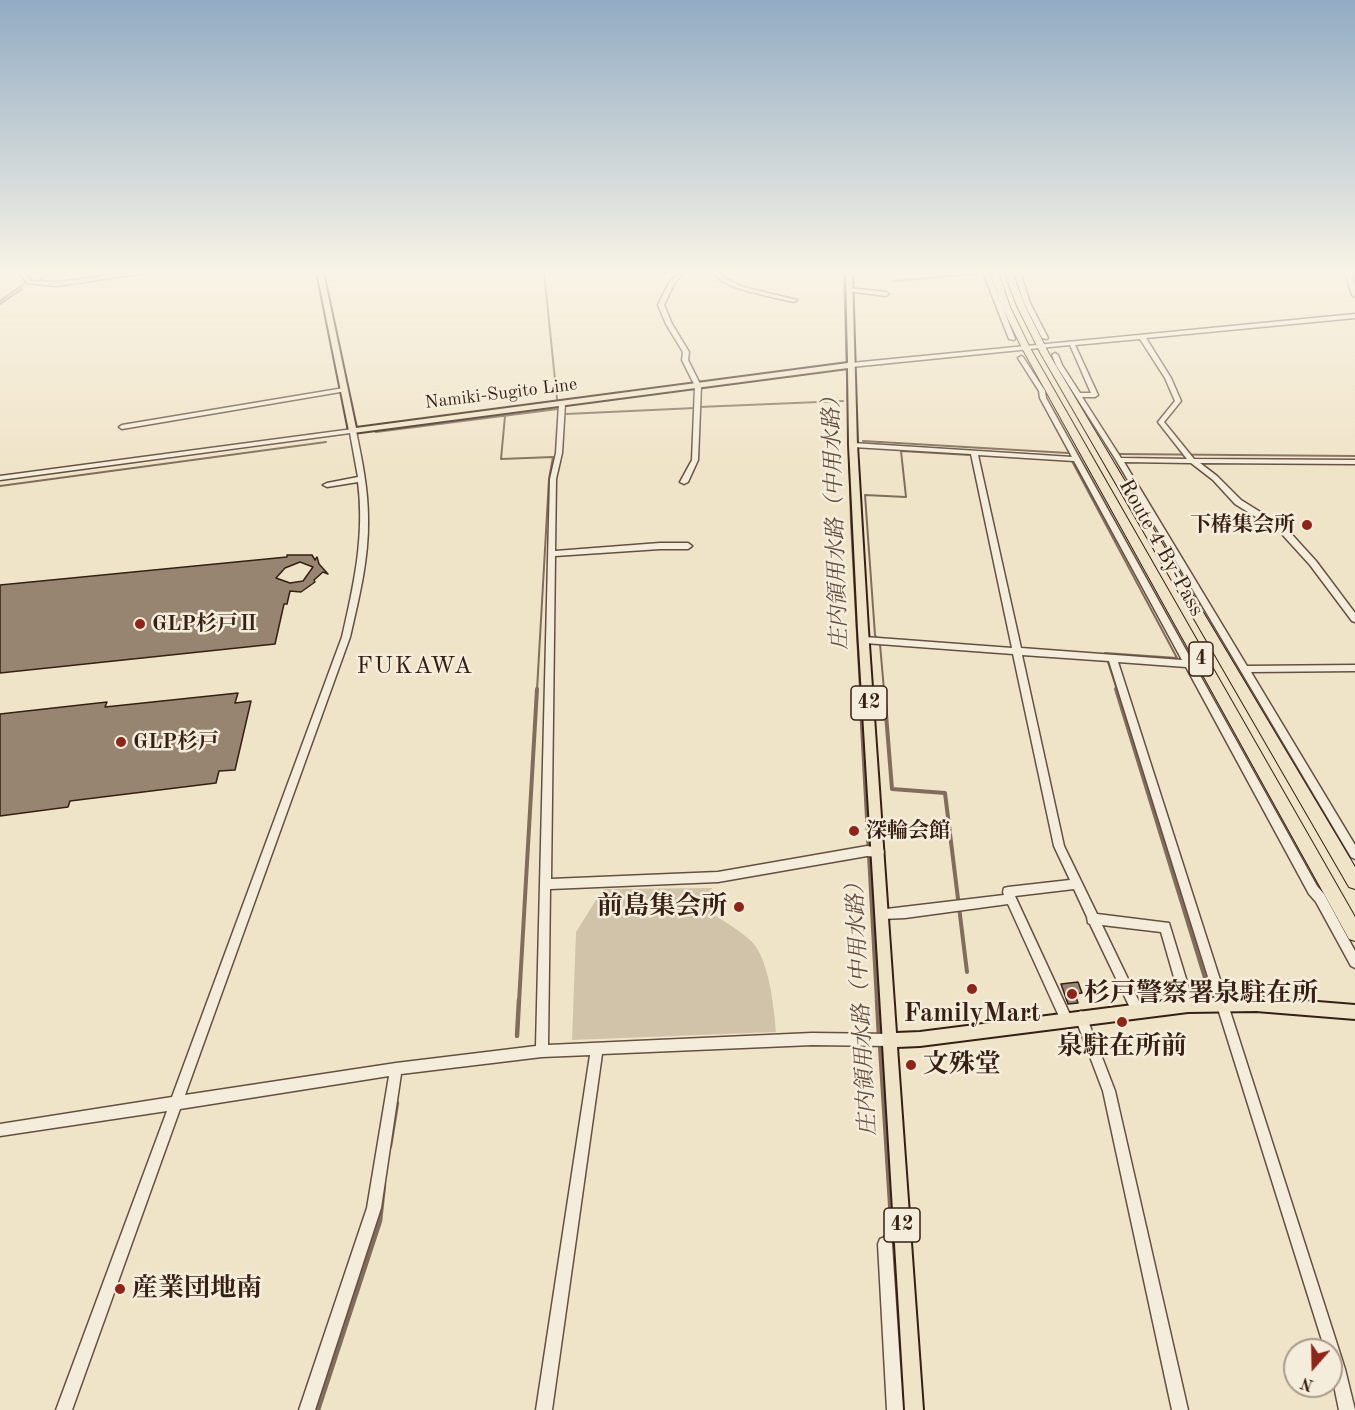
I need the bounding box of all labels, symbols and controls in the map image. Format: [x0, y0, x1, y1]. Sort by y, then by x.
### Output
street label: Namiki-Sugito Line [424, 374, 578, 414]
water label: 庄内領用水路（中用水路） [818, 386, 854, 650]
street label: Route 4 By-Pass [1113, 475, 1209, 621]
place label: 下椿集会所 [1190, 512, 1295, 538]
marker: 下椿集会所 [1300, 518, 1314, 532]
place label: GLP杉戸Ⅱ [152, 611, 259, 637]
marker: GLP杉戸Ⅱ [133, 617, 147, 631]
road number: 4 [1189, 642, 1213, 676]
district label: FUKAWA [357, 653, 473, 681]
road number: 42 [851, 686, 887, 720]
place label: GLP杉戸 [133, 729, 219, 755]
marker: GLP杉戸 [114, 735, 128, 749]
place label: 深輪会館 [866, 818, 950, 844]
marker: 深輪会館 [847, 824, 861, 838]
water label: 庄内領用水路（中用水路） [842, 871, 882, 1137]
place label: 前島集会所 [597, 891, 727, 923]
marker: 前島集会所 [732, 900, 746, 914]
place label: 杉戸警察署泉駐在所 [1084, 978, 1318, 1010]
marker: FamilyMart [965, 982, 979, 996]
marker: 杉戸警察署泉駐在所 [1065, 987, 1079, 1001]
place label: FamilyMart [903, 998, 1041, 1030]
marker: 泉駐在所前 [1115, 1015, 1129, 1029]
place label: 泉駐在所前 [1057, 1031, 1187, 1063]
place label: 文殊堂 [923, 1049, 1001, 1081]
marker: 文殊堂 [904, 1058, 918, 1072]
road number: 42 [884, 1208, 920, 1242]
place label: 産業団地南 [132, 1273, 262, 1305]
marker: 産業団地南 [113, 1282, 127, 1296]
north arrow [1283, 1338, 1343, 1398]
text: N [1299, 1373, 1316, 1393]

